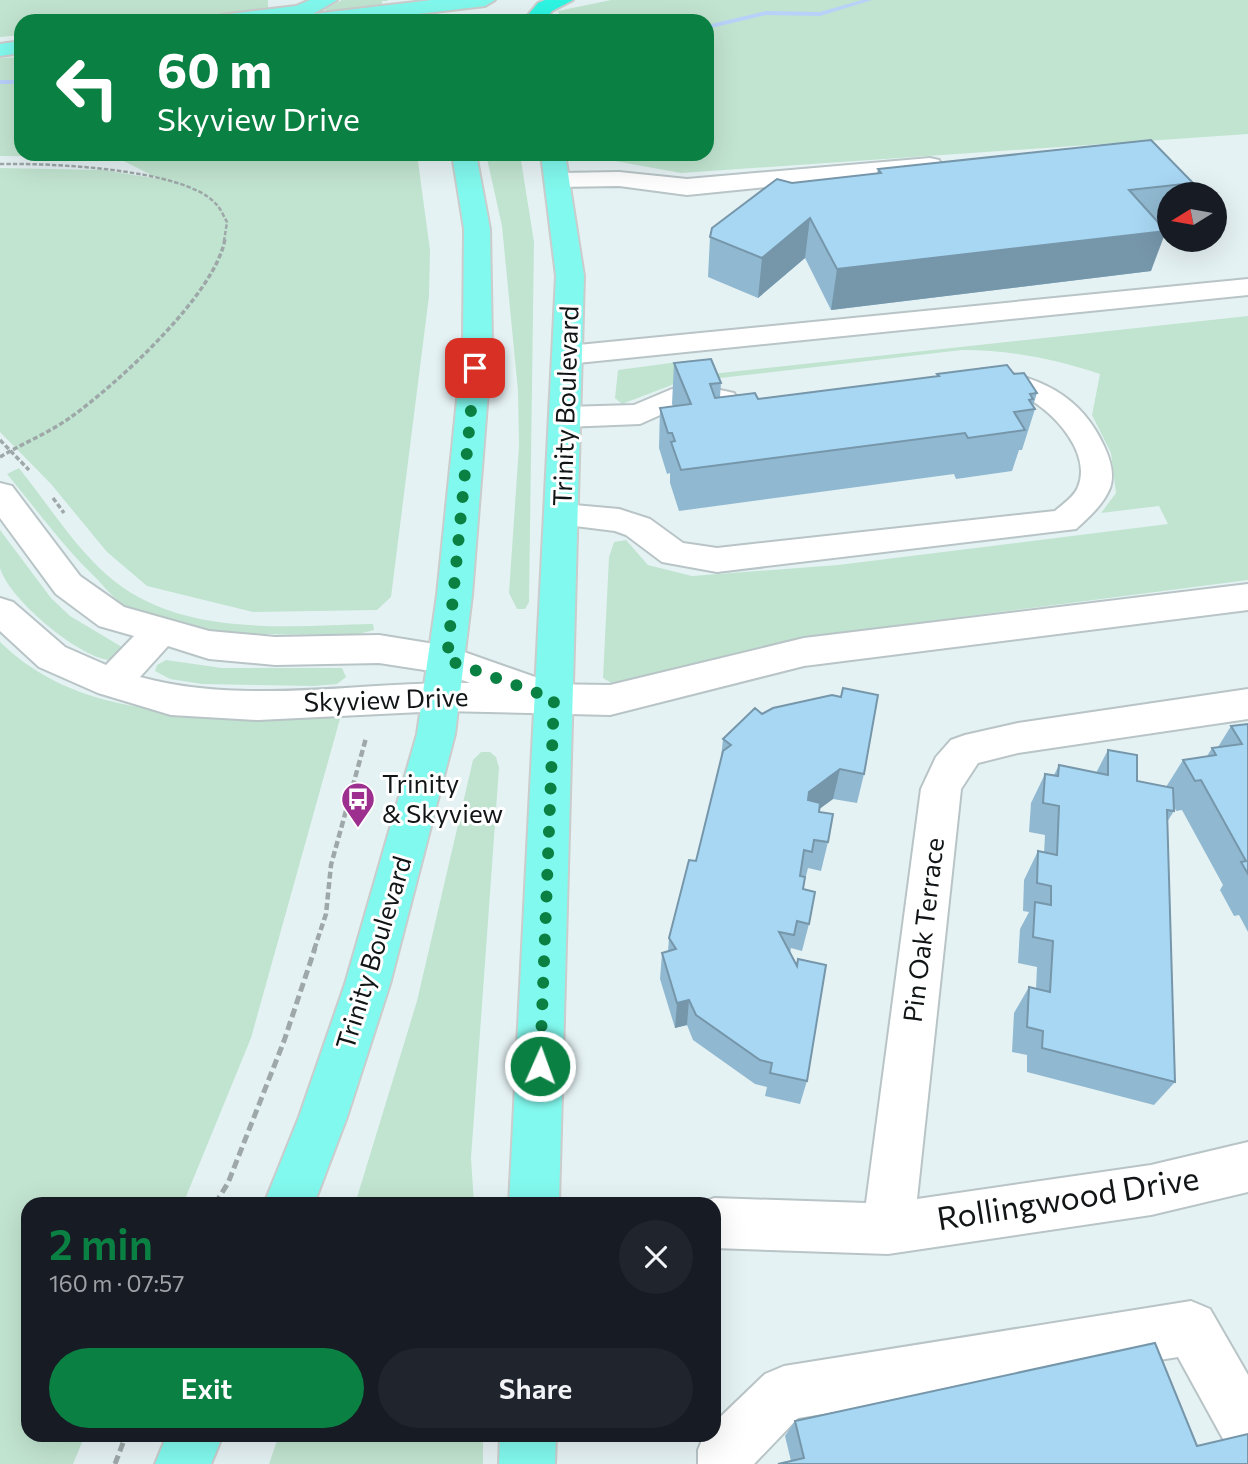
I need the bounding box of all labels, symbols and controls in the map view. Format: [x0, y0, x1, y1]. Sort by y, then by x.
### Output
text: 60 m [157, 38, 272, 98]
icon: left [42, 42, 133, 133]
text: Skyview Drive [157, 98, 360, 138]
north arrow [1157, 182, 1227, 252]
map controls [1157, 182, 1227, 252]
street label: Trinity Boulevard [546, 305, 583, 507]
pin [445, 338, 505, 398]
icon: arrive [456, 349, 494, 387]
street label: Skyview Drive [303, 680, 469, 717]
place label: Trinity & Skyview [382, 767, 503, 828]
bus stop icon: Trinity & Skyview [339, 780, 377, 829]
street label: Pin Oak Terrace [896, 836, 949, 1024]
street label: Trinity Boulevard [328, 852, 417, 1053]
position arrow [503, 1029, 577, 1103]
street label: Rollingwood Drive [934, 1157, 1202, 1237]
text: 2 min [49, 1217, 153, 1269]
button: close [619, 1220, 693, 1294]
text: 160 m · 07:57 [49, 1269, 184, 1297]
button: Exit [49, 1348, 364, 1428]
button: Share [378, 1348, 693, 1428]

